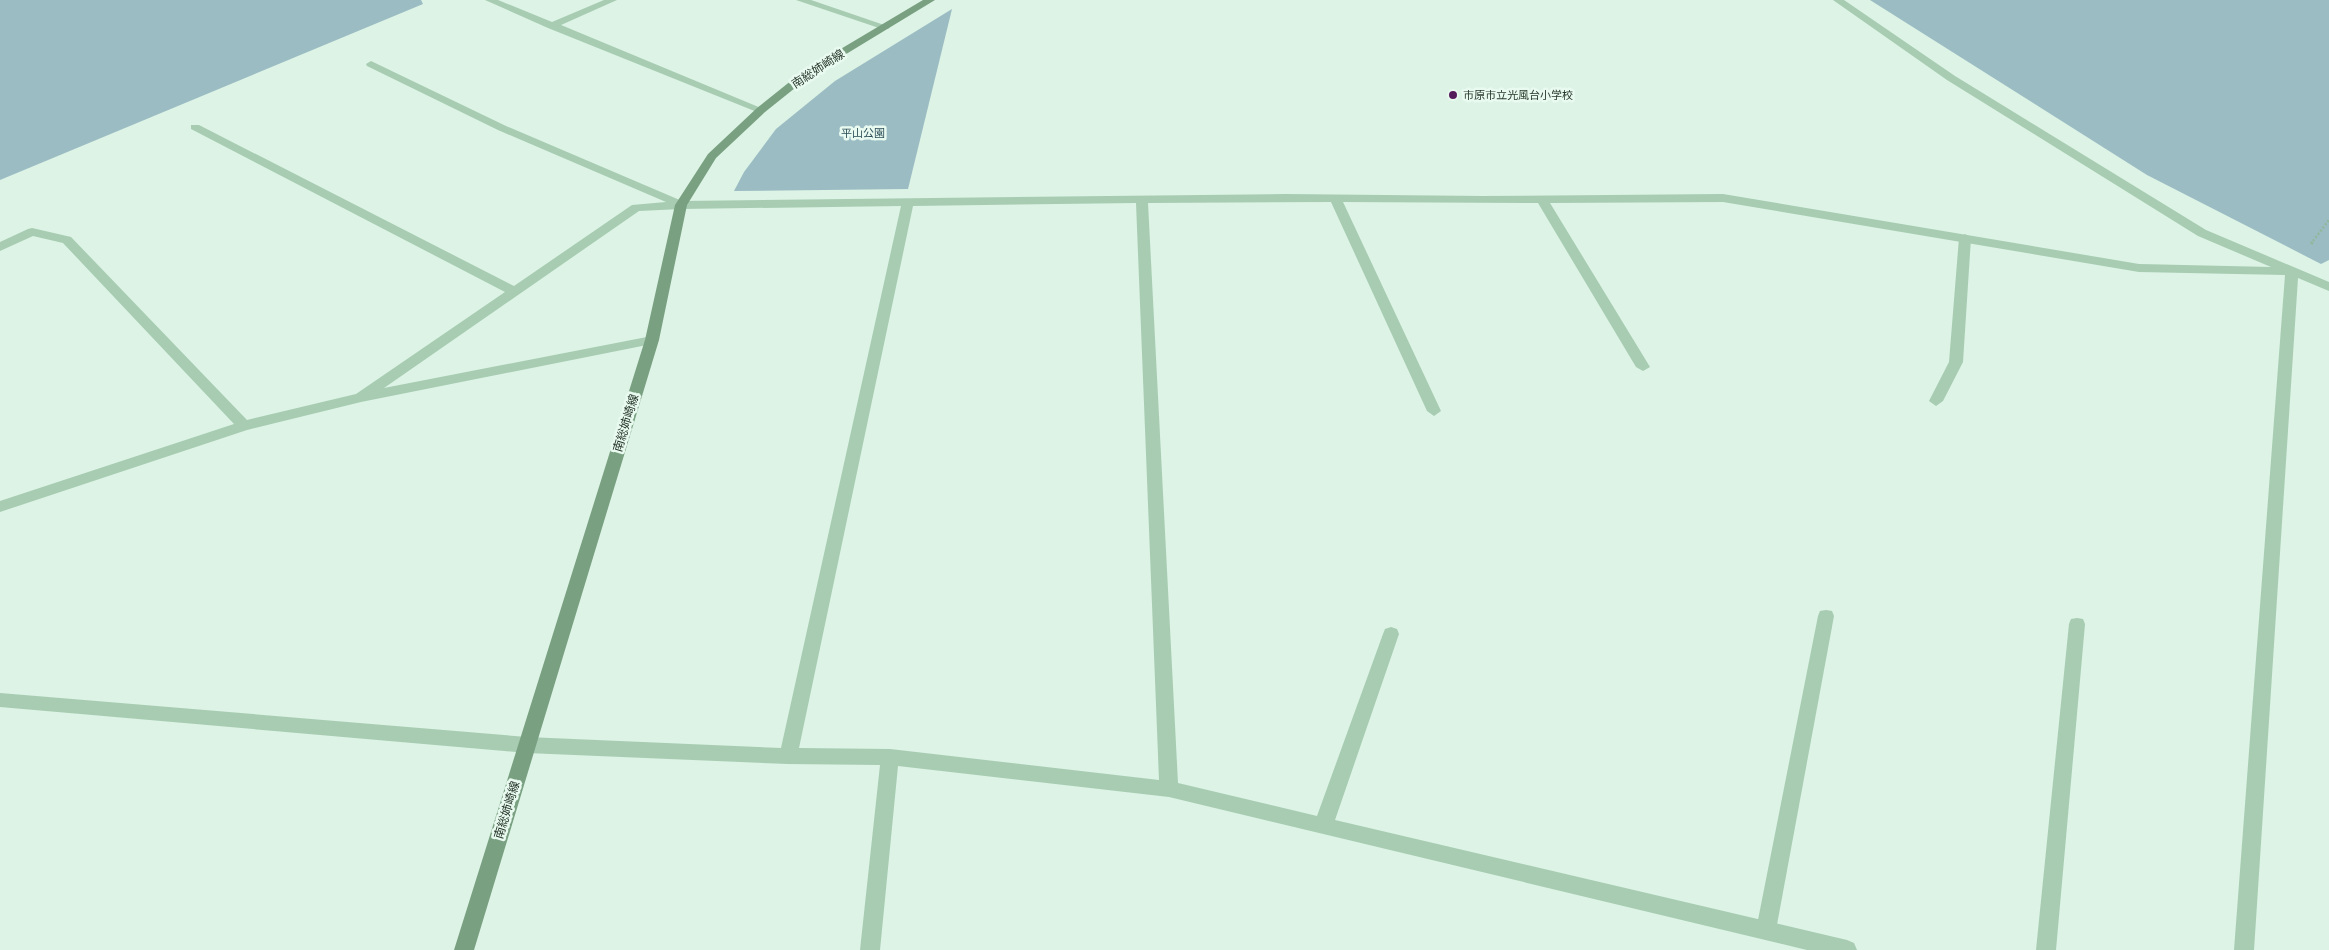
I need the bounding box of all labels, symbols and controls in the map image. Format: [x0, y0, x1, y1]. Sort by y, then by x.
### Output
street label: 南総姉崎線 [789, 47, 848, 93]
marker: 市原市立光風台小学校 [1447, 89, 1459, 101]
place label: 市原市立光風台小学校 [1463, 89, 1573, 103]
park label: 平山公園 [841, 127, 885, 141]
street label: 南総姉崎線 [611, 392, 643, 454]
street label: 南総姉崎線 [492, 779, 524, 841]

